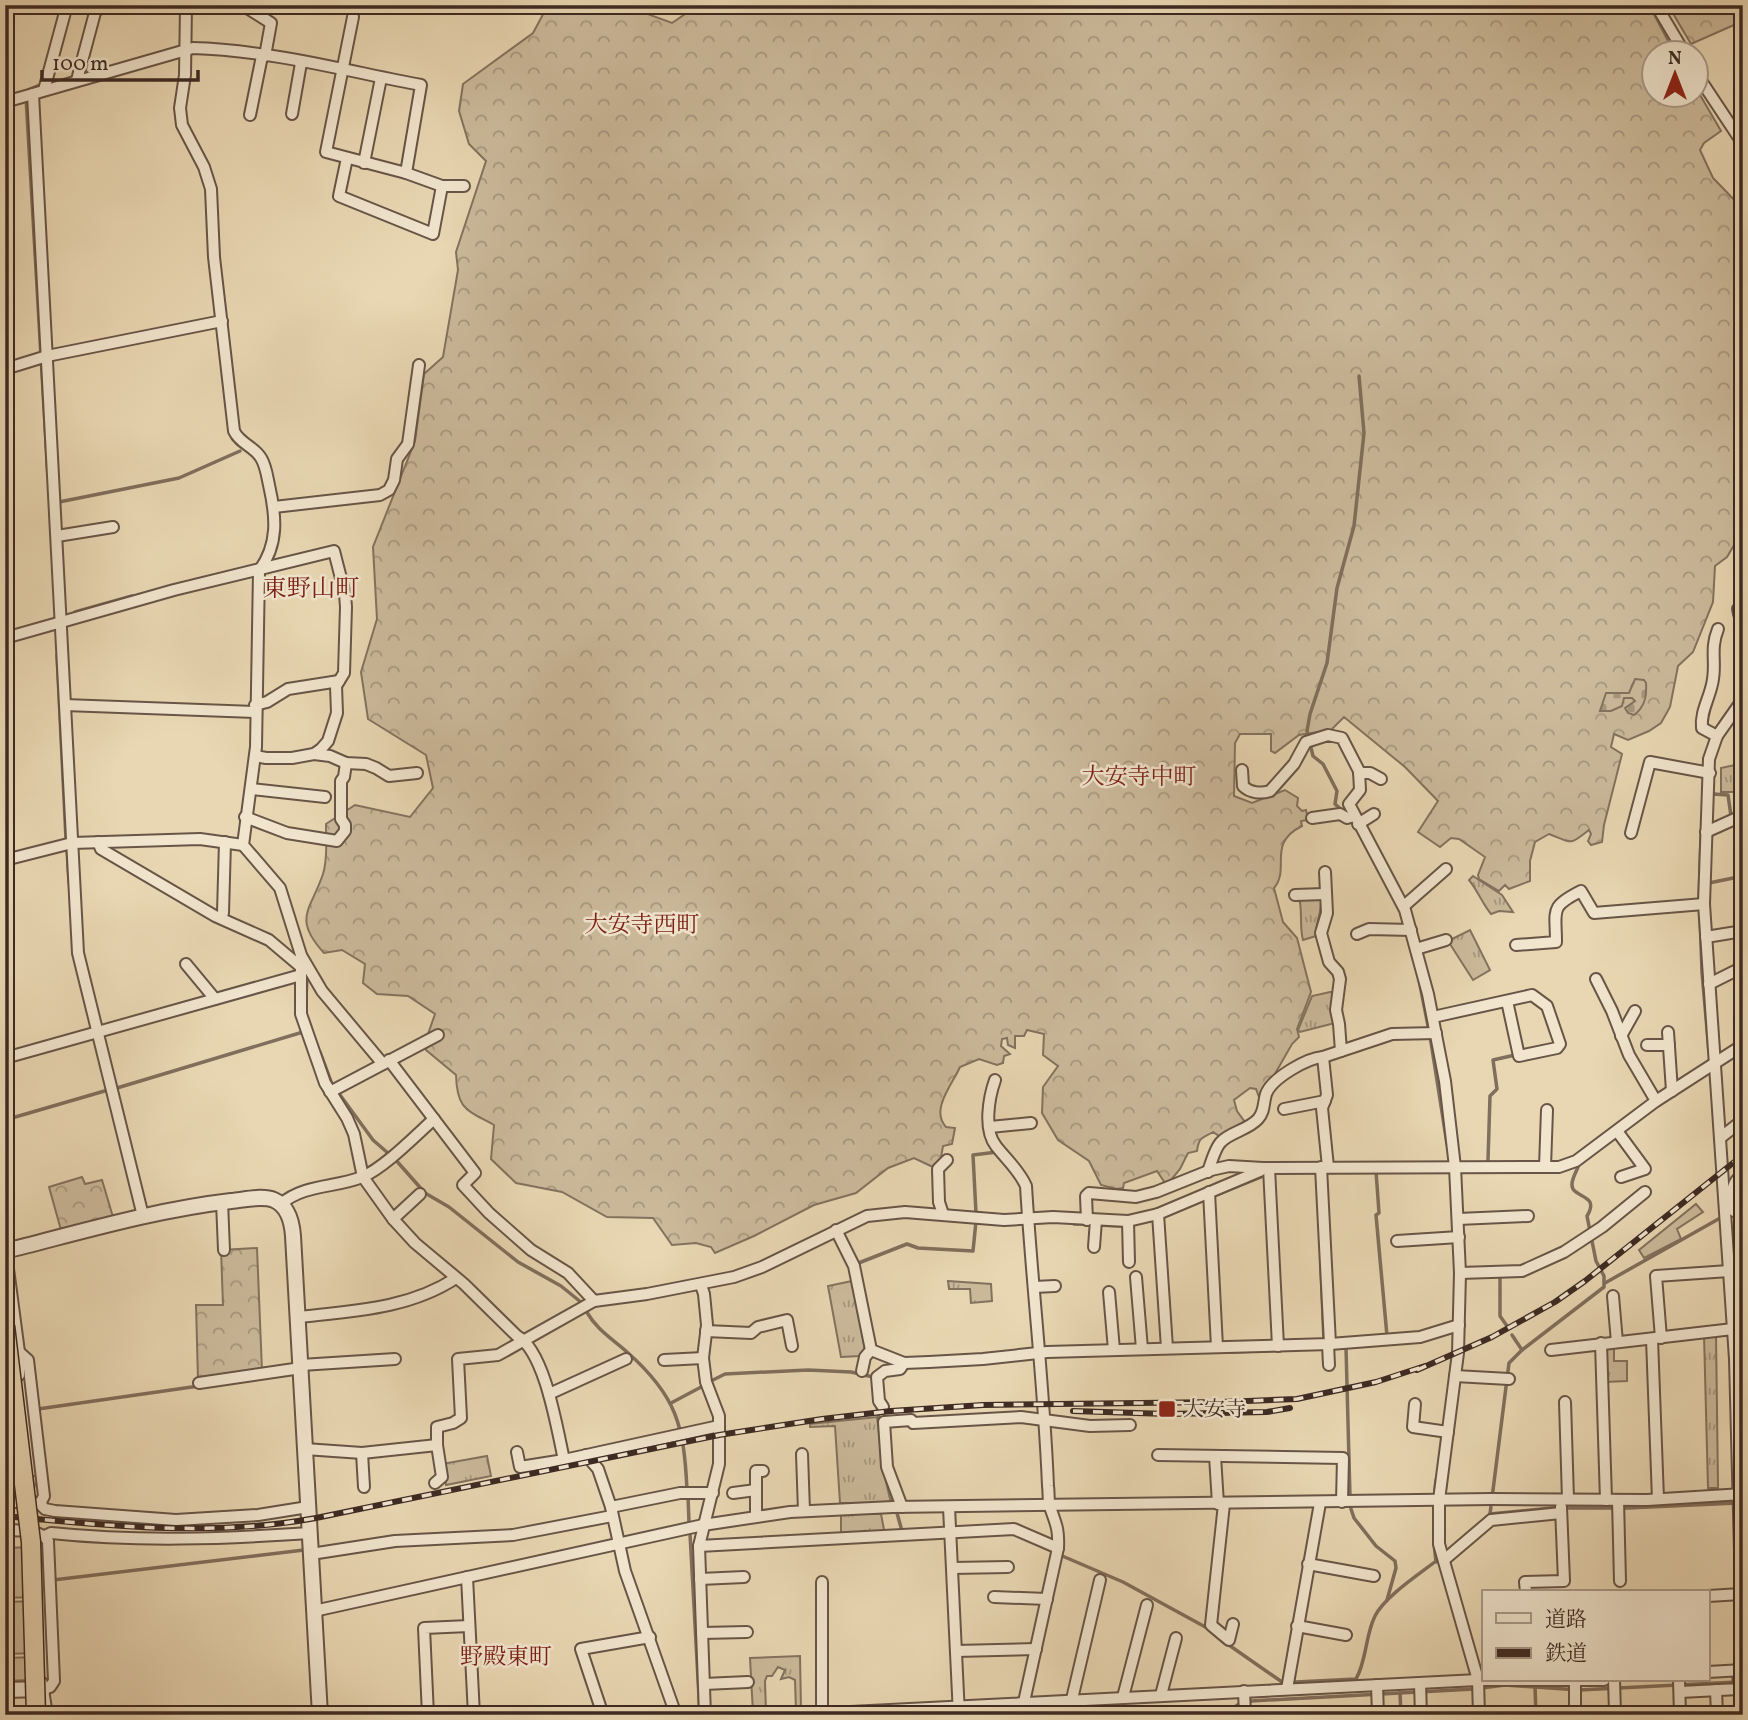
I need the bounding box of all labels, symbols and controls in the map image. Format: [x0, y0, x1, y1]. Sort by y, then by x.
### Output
scale bar [42, 38, 198, 82]
north arrow [1640, 38, 1710, 108]
text: N [1668, 46, 1682, 72]
text: 100 m [52, 50, 109, 79]
district label: 東野山町 [263, 573, 359, 607]
district label: 大安寺中町 [1082, 762, 1197, 794]
district label: 大安寺西町 [585, 910, 700, 942]
place label: 大安寺 [1183, 1396, 1246, 1425]
marker: 大安寺 [1157, 1399, 1177, 1419]
legend [1482, 1590, 1710, 1682]
text: 道路 [1545, 1606, 1587, 1635]
text: 鉄道 [1545, 1640, 1587, 1669]
district label: 野殿東町 [460, 1642, 552, 1674]

